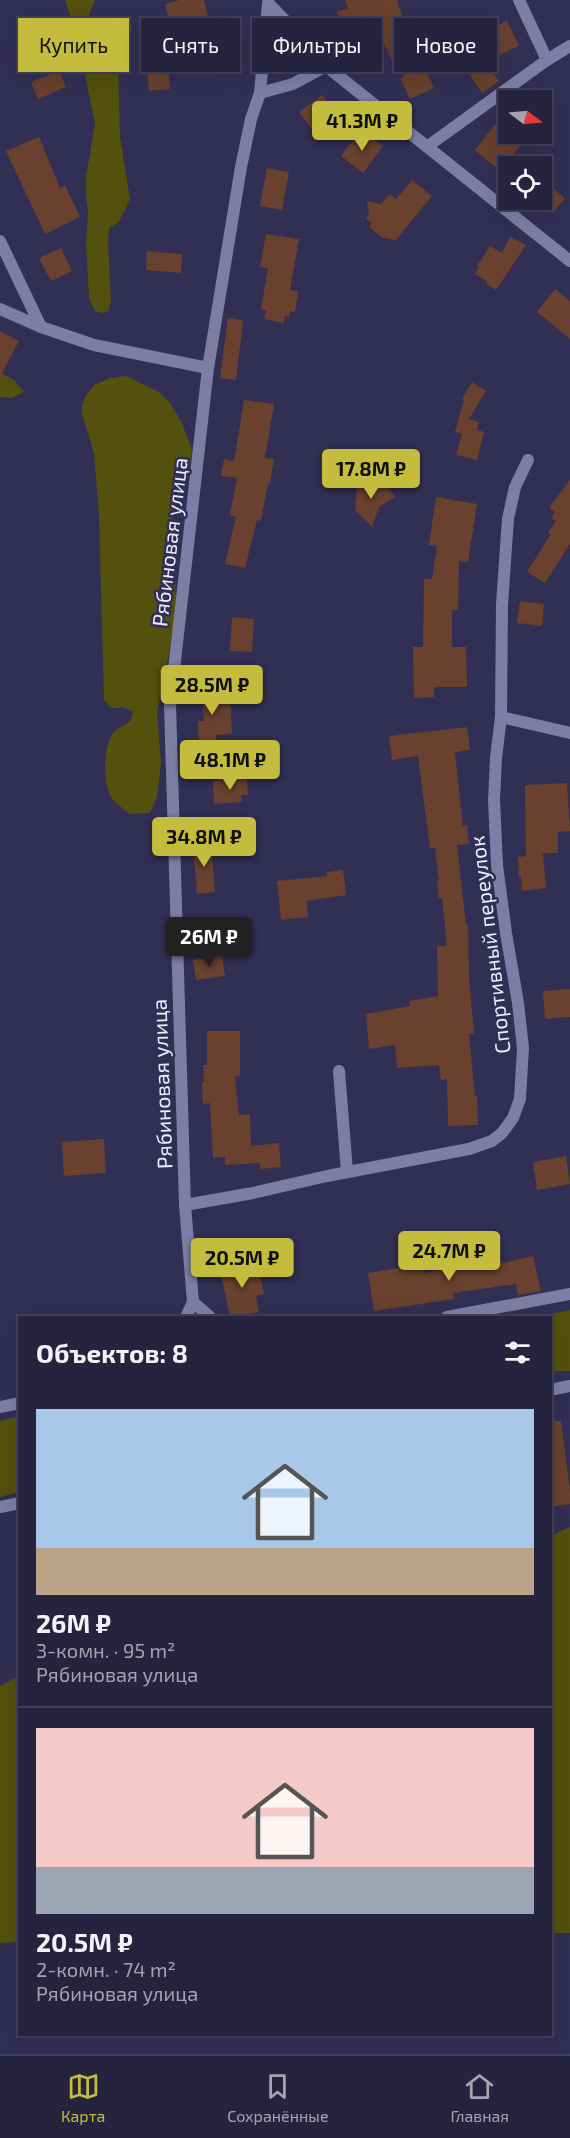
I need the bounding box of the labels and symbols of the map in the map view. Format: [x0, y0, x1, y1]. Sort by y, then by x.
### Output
north arrow [498, 90, 552, 144]
pin: 41.3M ₽ [307, 101, 417, 152]
pin: 17.8M ₽ [316, 449, 426, 500]
street label: Рябиновая улица [146, 456, 193, 628]
pin: 28.5M ₽ [157, 665, 267, 716]
pin: 48.1M ₽ [175, 740, 285, 791]
pin: 34.8M ₽ [149, 817, 259, 868]
street label: Спортивный переулок [463, 834, 516, 1055]
pin: 26M ₽ [167, 917, 251, 968]
street label: Рябиновая улица [146, 998, 177, 1170]
pin: 24.7M ₽ [394, 1231, 504, 1282]
pin: 20.5M ₽ [187, 1238, 297, 1289]

